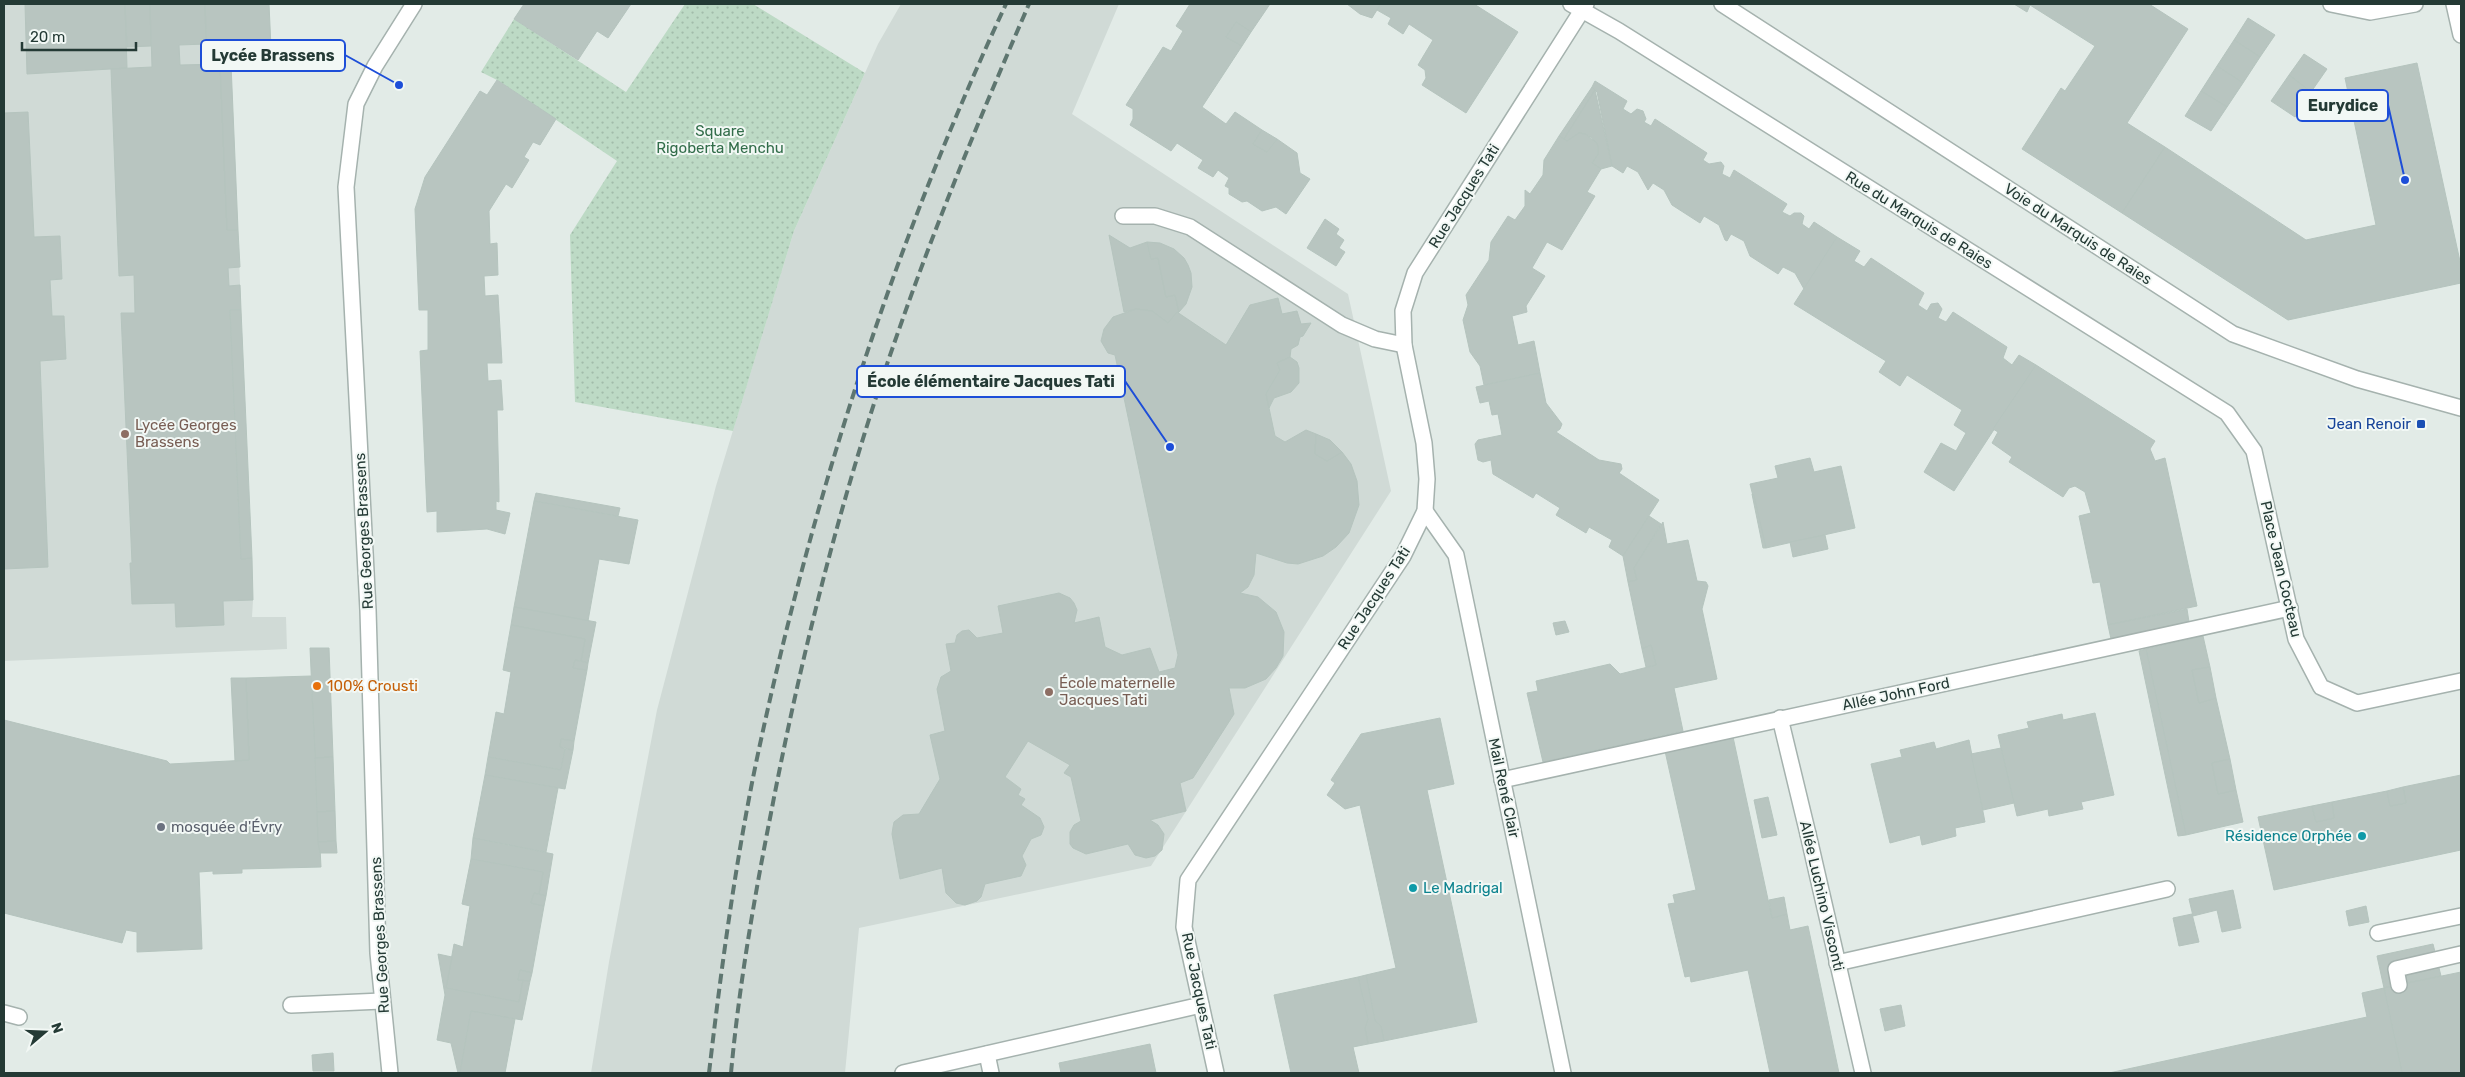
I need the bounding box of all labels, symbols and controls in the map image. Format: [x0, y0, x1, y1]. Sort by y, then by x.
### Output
scale bar [22, 20, 136, 52]
text: 20 m [30, 28, 65, 46]
callout: Lycée Brassens [201, 40, 345, 71]
text: Lycée Brassens [211, 46, 335, 65]
callout: Eurydice [2297, 90, 2388, 121]
text: Eurydice [2308, 96, 2378, 115]
park label: Square Rigoberta Menchu [656, 122, 784, 157]
street label: Rue Jacques Tati [1425, 141, 1503, 251]
street label: Rue du Marquis de Raies [1842, 167, 1996, 273]
street label: Voie du Marquis de Raies [2001, 179, 2156, 289]
callout: École élémentaire Jacques Tati [857, 366, 1125, 397]
text: École élémentaire Jacques Tati [867, 371, 1115, 391]
place label: Jean Renoir [2327, 415, 2411, 433]
place label: Lycée Georges Brassens [135, 416, 237, 451]
marker: Jean Renoir [2415, 418, 2427, 430]
marker: Lycée Georges Brassens [119, 428, 131, 440]
street label: Rue Georges Brassens [351, 452, 377, 610]
street label: Place Jean Cocteau [2257, 499, 2305, 639]
street label: Rue Jacques Tati [1334, 543, 1414, 653]
place label: École maternelle Jacques Tati [1059, 674, 1175, 709]
street label: Allée John Ford [1841, 674, 1951, 714]
place label: 100% Crousti [327, 677, 418, 695]
marker: 100% Crousti [311, 680, 323, 692]
marker: École maternelle Jacques Tati [1043, 686, 1055, 698]
street label: Mail René Clair [1485, 736, 1523, 840]
place label: mosquée d'Évry [171, 818, 282, 836]
street label: Allée Luchino Visconti [1796, 819, 1848, 973]
marker: mosquée d'Évry [155, 821, 167, 833]
place label: Résidence Orphée [2225, 827, 2352, 845]
marker: Résidence Orphée [2356, 830, 2368, 842]
street label: Rue Georges Brassens [367, 856, 393, 1014]
place label: Le Madrigal [1423, 879, 1503, 897]
marker: Le Madrigal [1407, 882, 1419, 894]
street label: Rue Jacques Tati [1178, 931, 1220, 1051]
north arrow [20, 1007, 70, 1057]
text: N [47, 1020, 66, 1035]

